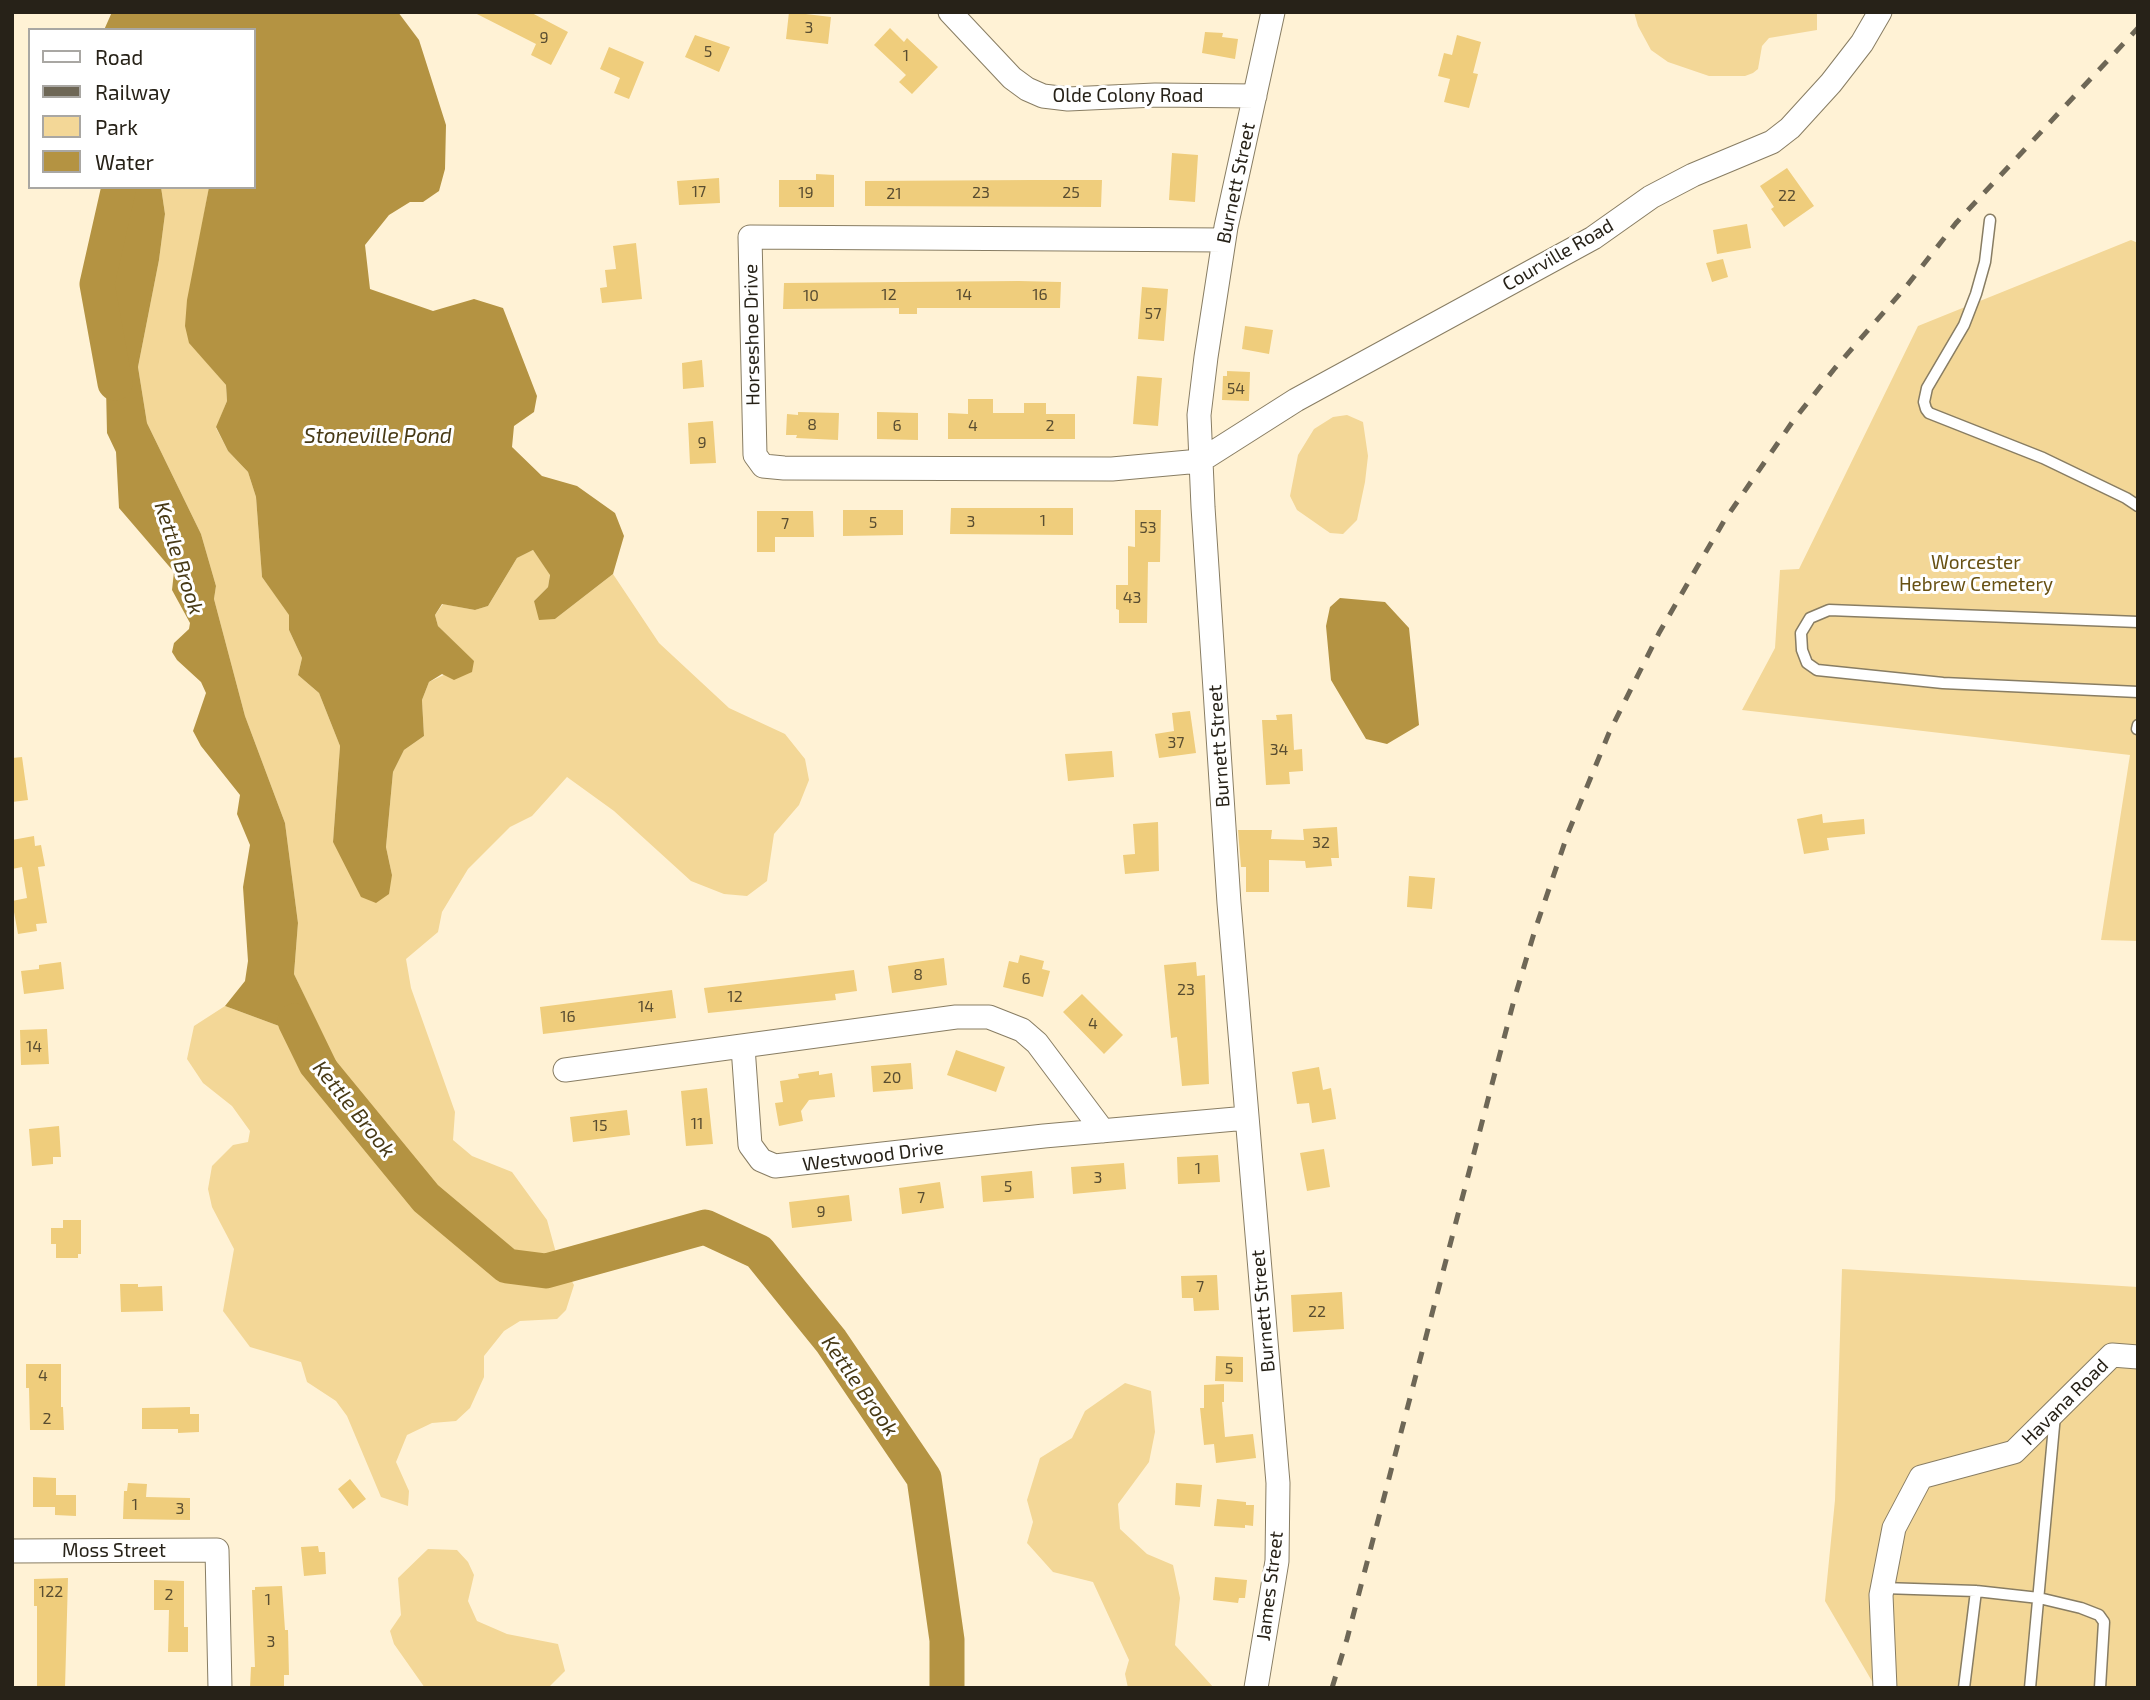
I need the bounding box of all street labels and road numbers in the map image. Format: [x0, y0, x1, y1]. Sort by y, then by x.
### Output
street label: Olde Colony Road [1053, 85, 1203, 107]
street label: Burnett Street [1212, 120, 1260, 246]
street label: Courville Road [1498, 214, 1618, 296]
street label: Horseshoe Drive [739, 264, 765, 406]
street label: Burnett Street [1203, 684, 1235, 808]
street label: Westwood Drive [801, 1136, 945, 1176]
street label: Burnett Street [1246, 1249, 1280, 1373]
street label: Havana Road [2017, 1354, 2113, 1450]
street label: James Street [1252, 1530, 1288, 1642]
street label: Moss Street [62, 1540, 166, 1562]

